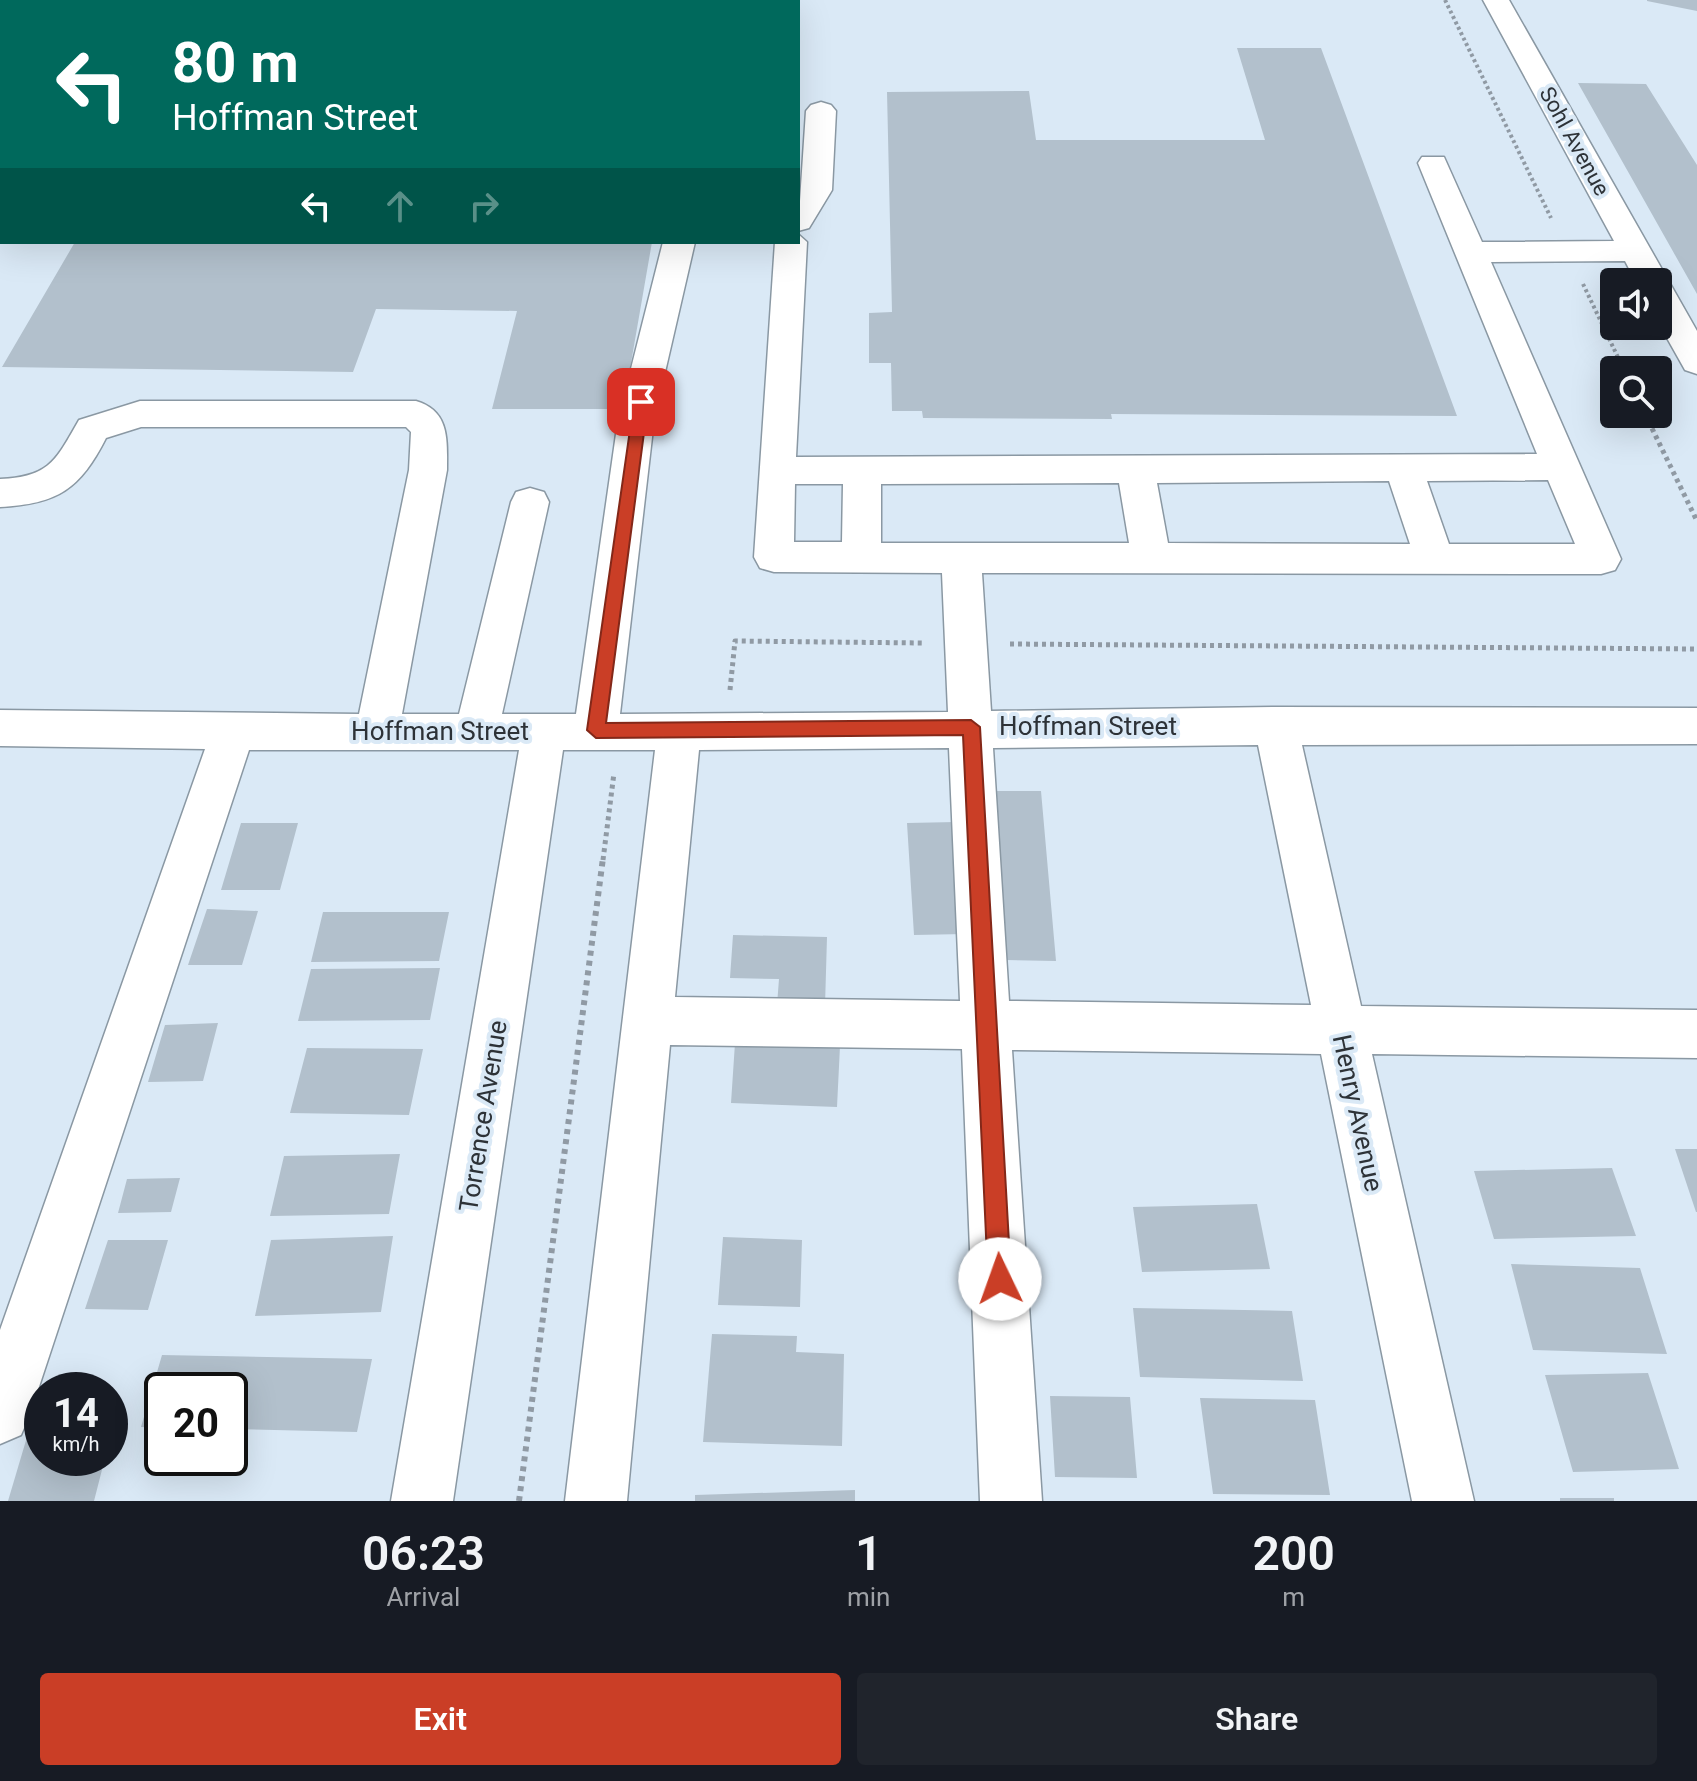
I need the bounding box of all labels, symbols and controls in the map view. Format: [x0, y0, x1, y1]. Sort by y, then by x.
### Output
text: 80 m [172, 30, 299, 96]
icon: left [40, 32, 144, 136]
street label: Sohl Avenue [1534, 82, 1615, 200]
text: Hoffman Street [172, 97, 418, 139]
icon: left [294, 184, 338, 228]
icon: ahead [378, 184, 422, 228]
icon: right [462, 184, 506, 228]
map controls [1600, 268, 1672, 428]
button: sound [1600, 268, 1672, 340]
button: search [1600, 356, 1672, 428]
pin [607, 368, 675, 436]
icon: arrive [619, 380, 663, 424]
street label: Hoffman Street [999, 711, 1177, 741]
street label: Hoffman Street [351, 716, 529, 746]
street label: Torrence Avenue [453, 1018, 513, 1214]
street label: Henry Avenue [1327, 1032, 1389, 1194]
position arrow [958, 1237, 1042, 1321]
speed limit sign: 20 [144, 1372, 248, 1476]
text: 14 [53, 1390, 99, 1437]
text: km/h [53, 1432, 99, 1456]
text: 06:23 [362, 1525, 485, 1582]
text: 1 [855, 1525, 882, 1582]
text: 200 [1253, 1525, 1335, 1582]
text: Arrival [387, 1582, 460, 1612]
text: min [847, 1582, 890, 1612]
text: m [1282, 1582, 1305, 1612]
button: Exit [40, 1673, 841, 1765]
button: Share [857, 1673, 1657, 1765]

